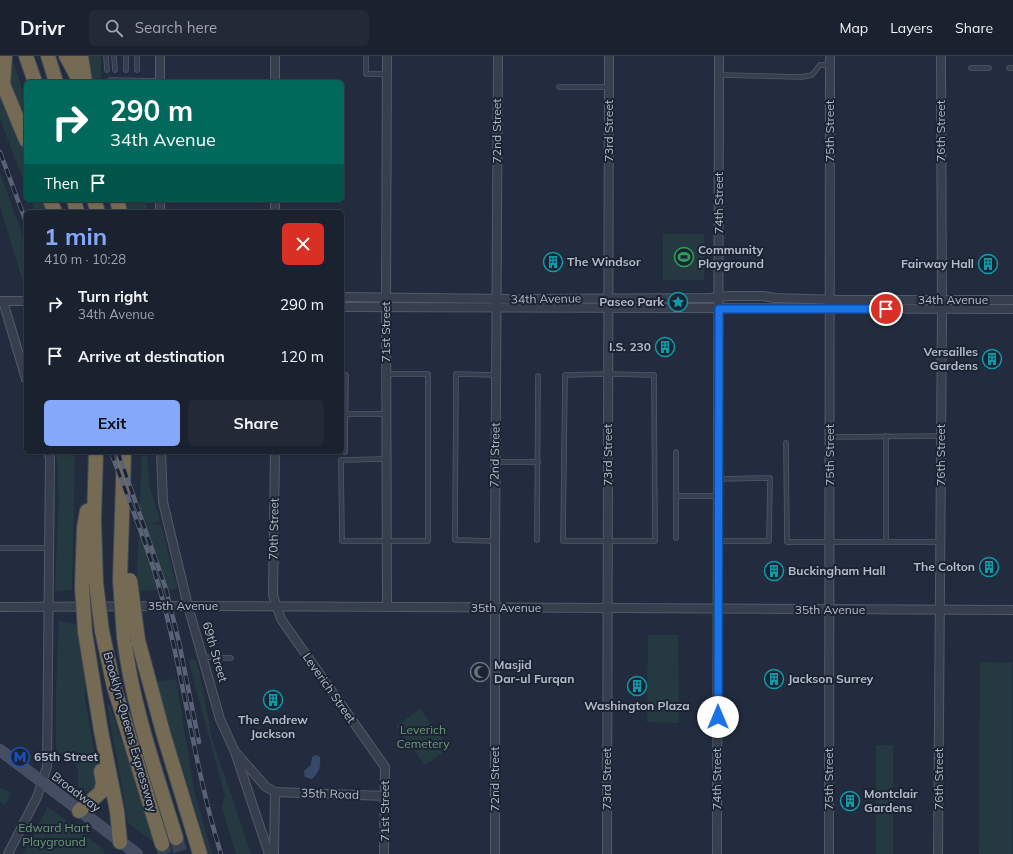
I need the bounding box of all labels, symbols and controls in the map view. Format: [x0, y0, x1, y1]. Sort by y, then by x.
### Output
search box [89, 10, 369, 46]
text: Drivr [20, 16, 65, 40]
icon: search [103, 17, 125, 39]
text: Search here [135, 18, 217, 37]
text: Map [839, 19, 868, 37]
text: Layers [890, 19, 933, 37]
text: Share [955, 19, 993, 37]
text: 290 m [110, 93, 193, 128]
icon: right [44, 96, 96, 148]
street label: 72nd Street [489, 99, 504, 163]
street label: 73rd Street [601, 100, 616, 162]
street label: 75th Street [822, 100, 837, 162]
street label: 76th Street [933, 100, 948, 162]
text: 34th Avenue [110, 128, 216, 151]
icon: arrive [87, 172, 109, 194]
street label: 74th Street [711, 172, 726, 234]
text: Then [44, 174, 79, 193]
text: 1 min [44, 221, 107, 251]
button: close [282, 223, 324, 265]
place label: Community Playground [698, 242, 764, 271]
sports icon: Community Playground [673, 246, 695, 268]
text: 410 m · 10:28 [44, 251, 126, 267]
building icon: The Windsor [542, 251, 564, 273]
building icon: Fairway Hall [977, 253, 999, 275]
place label: The Windsor [567, 254, 641, 269]
place label: Fairway Hall [901, 256, 974, 271]
text: Turn right [78, 287, 148, 306]
street label: 34th Avenue [511, 290, 581, 307]
place icon: Paseo Park [667, 291, 689, 313]
pin [869, 292, 903, 326]
street label: 34th Avenue [918, 292, 988, 307]
icon: right [44, 293, 66, 315]
place label: Paseo Park [599, 294, 664, 309]
text: 290 m [280, 295, 324, 314]
icon: arrive [875, 298, 897, 320]
street label: 71st Street [378, 302, 393, 362]
text: 34th Avenue [78, 306, 154, 322]
building icon: I.S. 230 [654, 336, 676, 358]
place label: I.S. 230 [609, 339, 651, 354]
place label: Versailles Gardens [922, 344, 978, 373]
icon: arrive [44, 345, 66, 367]
text: Arrive at destination [78, 347, 225, 366]
text: 120 m [280, 347, 324, 366]
building icon: Versailles Gardens [981, 348, 1003, 370]
button: Exit [44, 400, 180, 446]
button: Share [188, 400, 324, 446]
street label: 72nd Street [486, 422, 503, 488]
street label: 73rd Street [600, 424, 615, 486]
street label: 75th Street [822, 424, 837, 486]
street label: 76th Street [933, 424, 948, 486]
street label: 70th Street [265, 498, 282, 560]
building icon: The Colton [978, 556, 1000, 578]
place label: The Colton [914, 559, 975, 574]
building icon: Buckingham Hall [763, 560, 785, 582]
place label: Buckingham Hall [788, 563, 886, 578]
street label: 35th Avenue [148, 598, 218, 613]
street label: 35th Avenue [471, 600, 541, 615]
street label: 35th Avenue [795, 602, 865, 617]
street label: 69th Street [200, 620, 231, 684]
street label: Brooklyn-Queens Expressway [100, 650, 161, 814]
street label: Leverich Street [300, 650, 359, 726]
place label: Masjid Dar-ul Furqan [494, 657, 575, 686]
mosque icon: Masjid Dar-ul Furqan [469, 661, 491, 683]
building icon: Jackson Surrey [763, 668, 785, 690]
place label: Jackson Surrey [788, 671, 874, 686]
building icon: Washington Plaza [626, 675, 648, 697]
building icon: The Andrew Jackson [262, 689, 284, 711]
position arrow [697, 696, 739, 738]
place label: Washington Plaza [584, 698, 690, 713]
place label: The Andrew Jackson [238, 712, 308, 741]
park label: Leverich Cemetery [396, 722, 450, 751]
metro station icon: 65th Street [9, 746, 31, 768]
street label: 72nd Street [487, 747, 502, 811]
street label: 73rd Street [599, 748, 614, 810]
street label: 74th Street [709, 748, 724, 810]
street label: 75th Street [821, 748, 836, 810]
street label: 76th Street [931, 748, 946, 810]
place label: 65th Street [34, 749, 98, 764]
street label: Broadway [49, 768, 104, 815]
street label: 71st Street [377, 781, 392, 841]
street label: 35th Road [301, 785, 359, 802]
place label: Montclair Gardens [864, 786, 918, 815]
building icon: Montclair Gardens [839, 790, 861, 812]
park label: Edward Hart Playground [18, 820, 90, 849]

